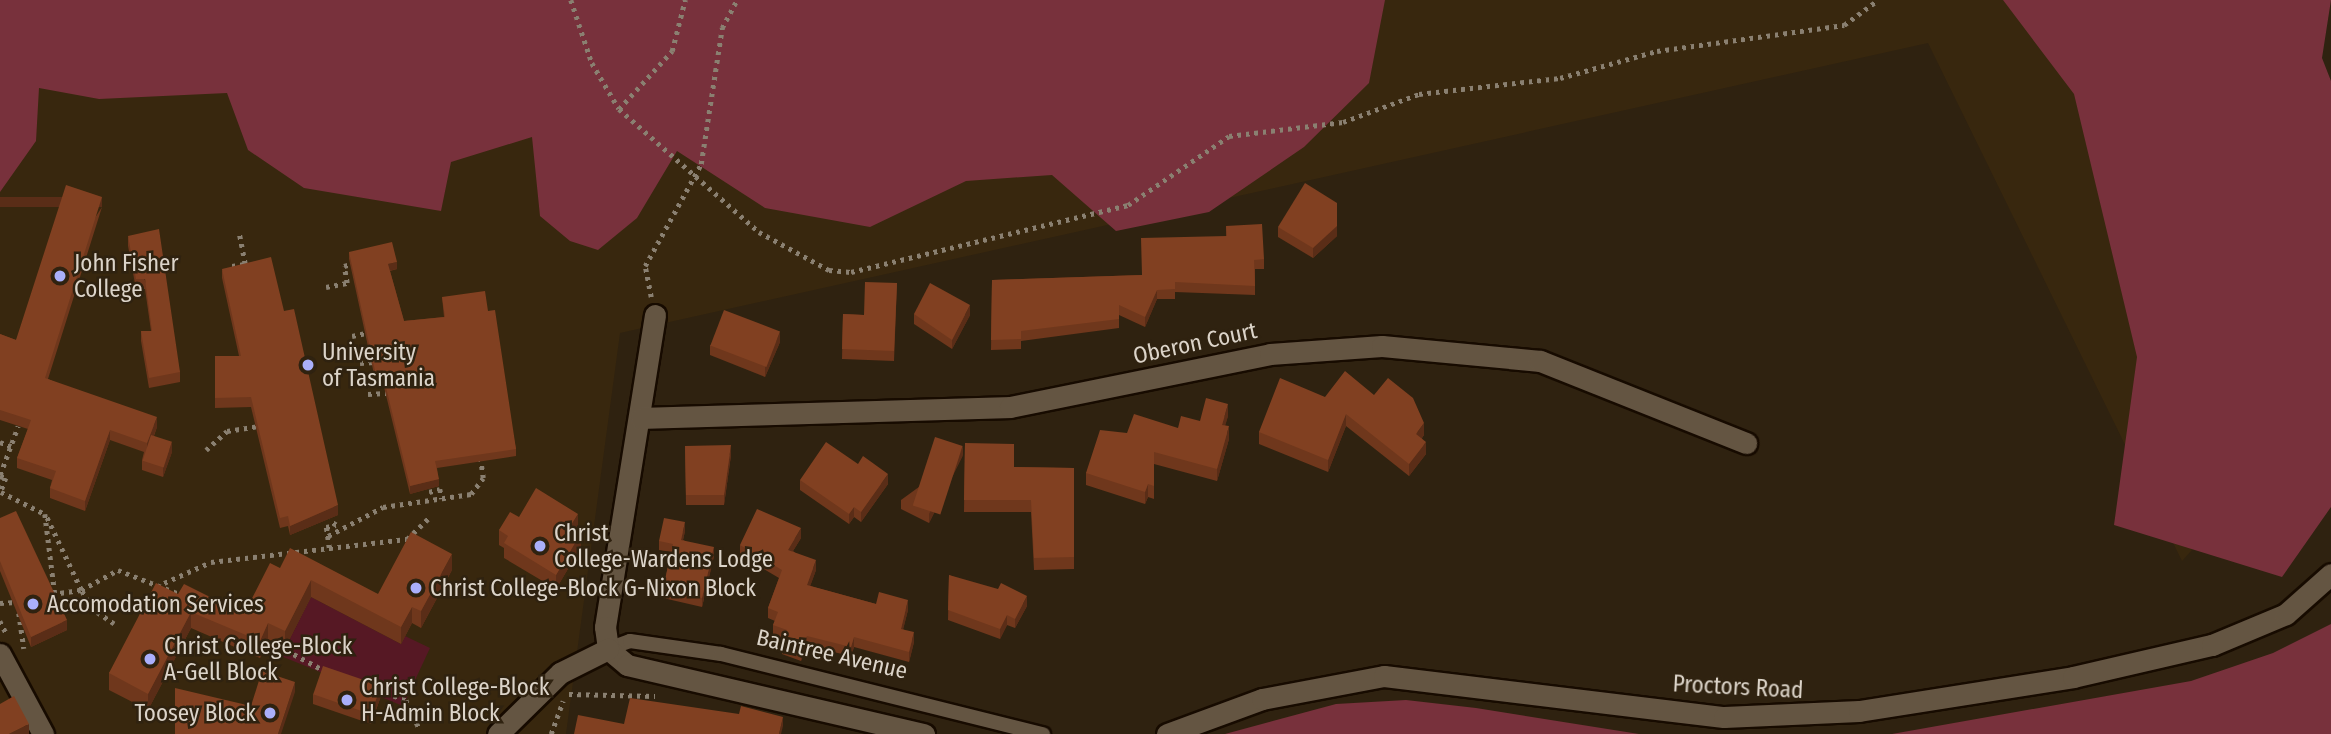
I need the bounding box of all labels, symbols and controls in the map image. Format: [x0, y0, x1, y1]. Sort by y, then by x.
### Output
place label: John Fisher College [74, 249, 178, 303]
marker: John Fisher College [52, 268, 68, 284]
street label: Oberon Court [1131, 316, 1259, 370]
place label: University of Tasmania [322, 338, 435, 392]
marker: University of Tasmania [300, 357, 316, 373]
place label: Christ College-Wardens Lodge [554, 519, 773, 573]
marker: Christ College-Wardens Lodge [532, 538, 548, 554]
place label: Christ College-Block G-Nixon Block [430, 574, 756, 602]
marker: Christ College-Block G-Nixon Block [408, 580, 424, 596]
place label: Accomodation Services [47, 590, 264, 618]
marker: Accomodation Services [25, 596, 41, 612]
street label: Baintree Avenue [754, 623, 910, 685]
place label: Christ College-Block A-Gell Block [164, 632, 352, 686]
marker: Christ College-Block A-Gell Block [142, 651, 158, 667]
street label: Proctors Road [1672, 670, 1804, 704]
place label: Christ College-Block H-Admin Block [361, 673, 549, 727]
marker: Christ College-Block H-Admin Block [339, 692, 355, 708]
place label: Toosey Block [134, 699, 256, 727]
marker: Toosey Block [262, 705, 278, 721]

